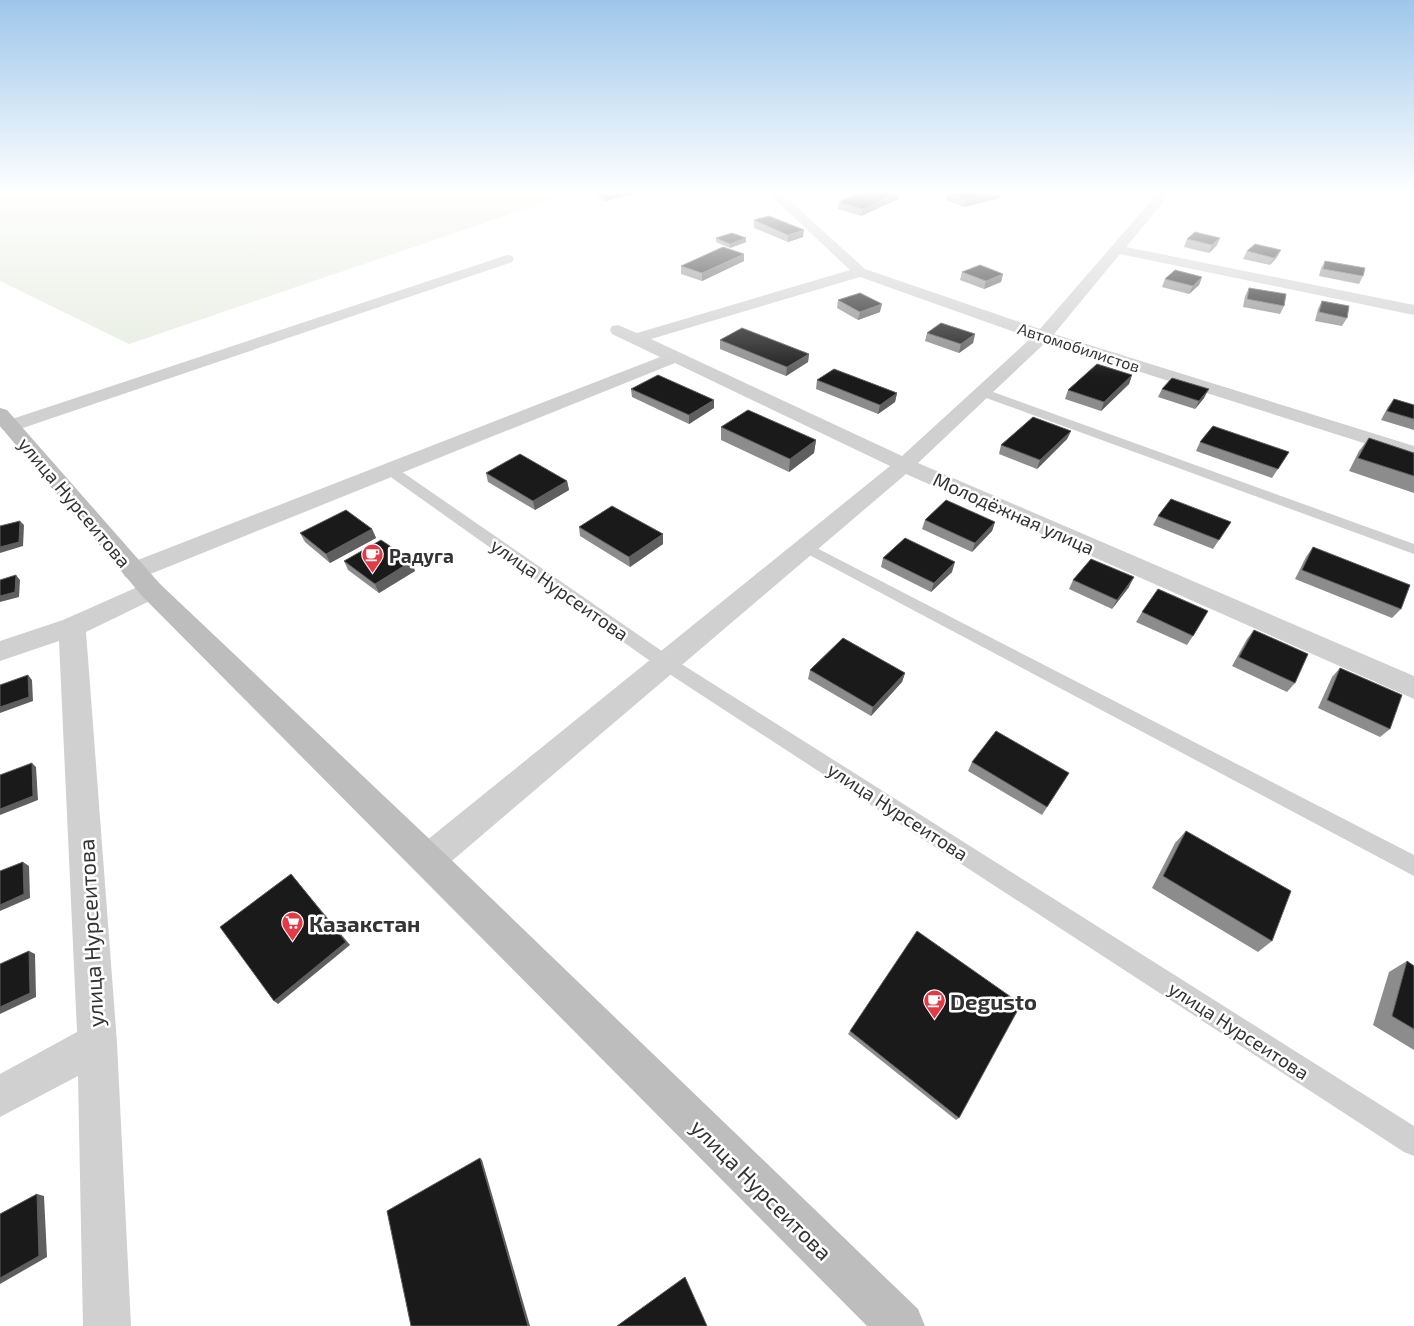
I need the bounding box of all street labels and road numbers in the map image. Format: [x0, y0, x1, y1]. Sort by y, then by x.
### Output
street label: Автомобилистов [1016, 318, 1142, 376]
street label: улица Нурсеитова [13, 432, 136, 572]
street label: Молодёжная улица [929, 467, 1098, 560]
street label: улица Нурсеитова [486, 533, 633, 646]
street label: улица Нурсеитова [823, 757, 973, 866]
street label: улица Нурсеитова [72, 838, 109, 1028]
street label: улица Нурсеитова [1164, 976, 1314, 1085]
street label: улица Нурсеитова [685, 1113, 838, 1266]

